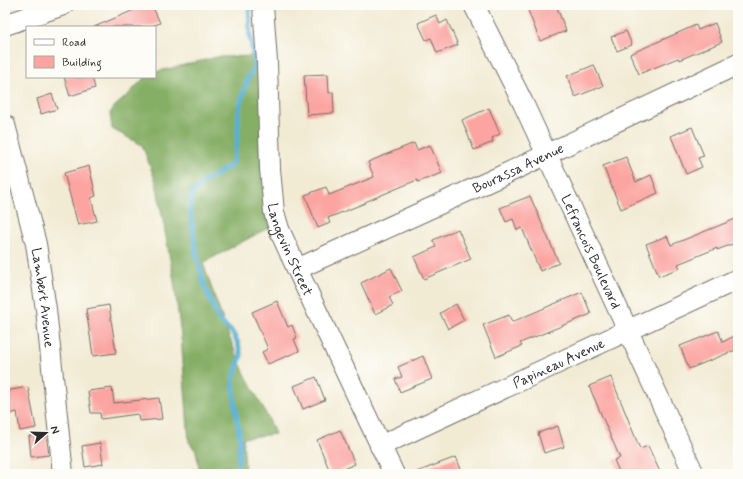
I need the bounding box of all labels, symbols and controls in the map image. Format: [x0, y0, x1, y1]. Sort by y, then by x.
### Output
legend [26, 26, 156, 78]
text: Road [62, 35, 86, 51]
text: Building [62, 55, 102, 72]
street label: Bourassa Avenue [470, 140, 567, 198]
street label: Lefrancois Boulevard [556, 192, 625, 312]
street label: Langevin Street [263, 202, 317, 299]
street label: Lambert Avenue [27, 246, 58, 349]
street label: Papineau Avenue [510, 334, 608, 393]
north arrow [26, 413, 66, 453]
text: N [47, 424, 62, 436]

